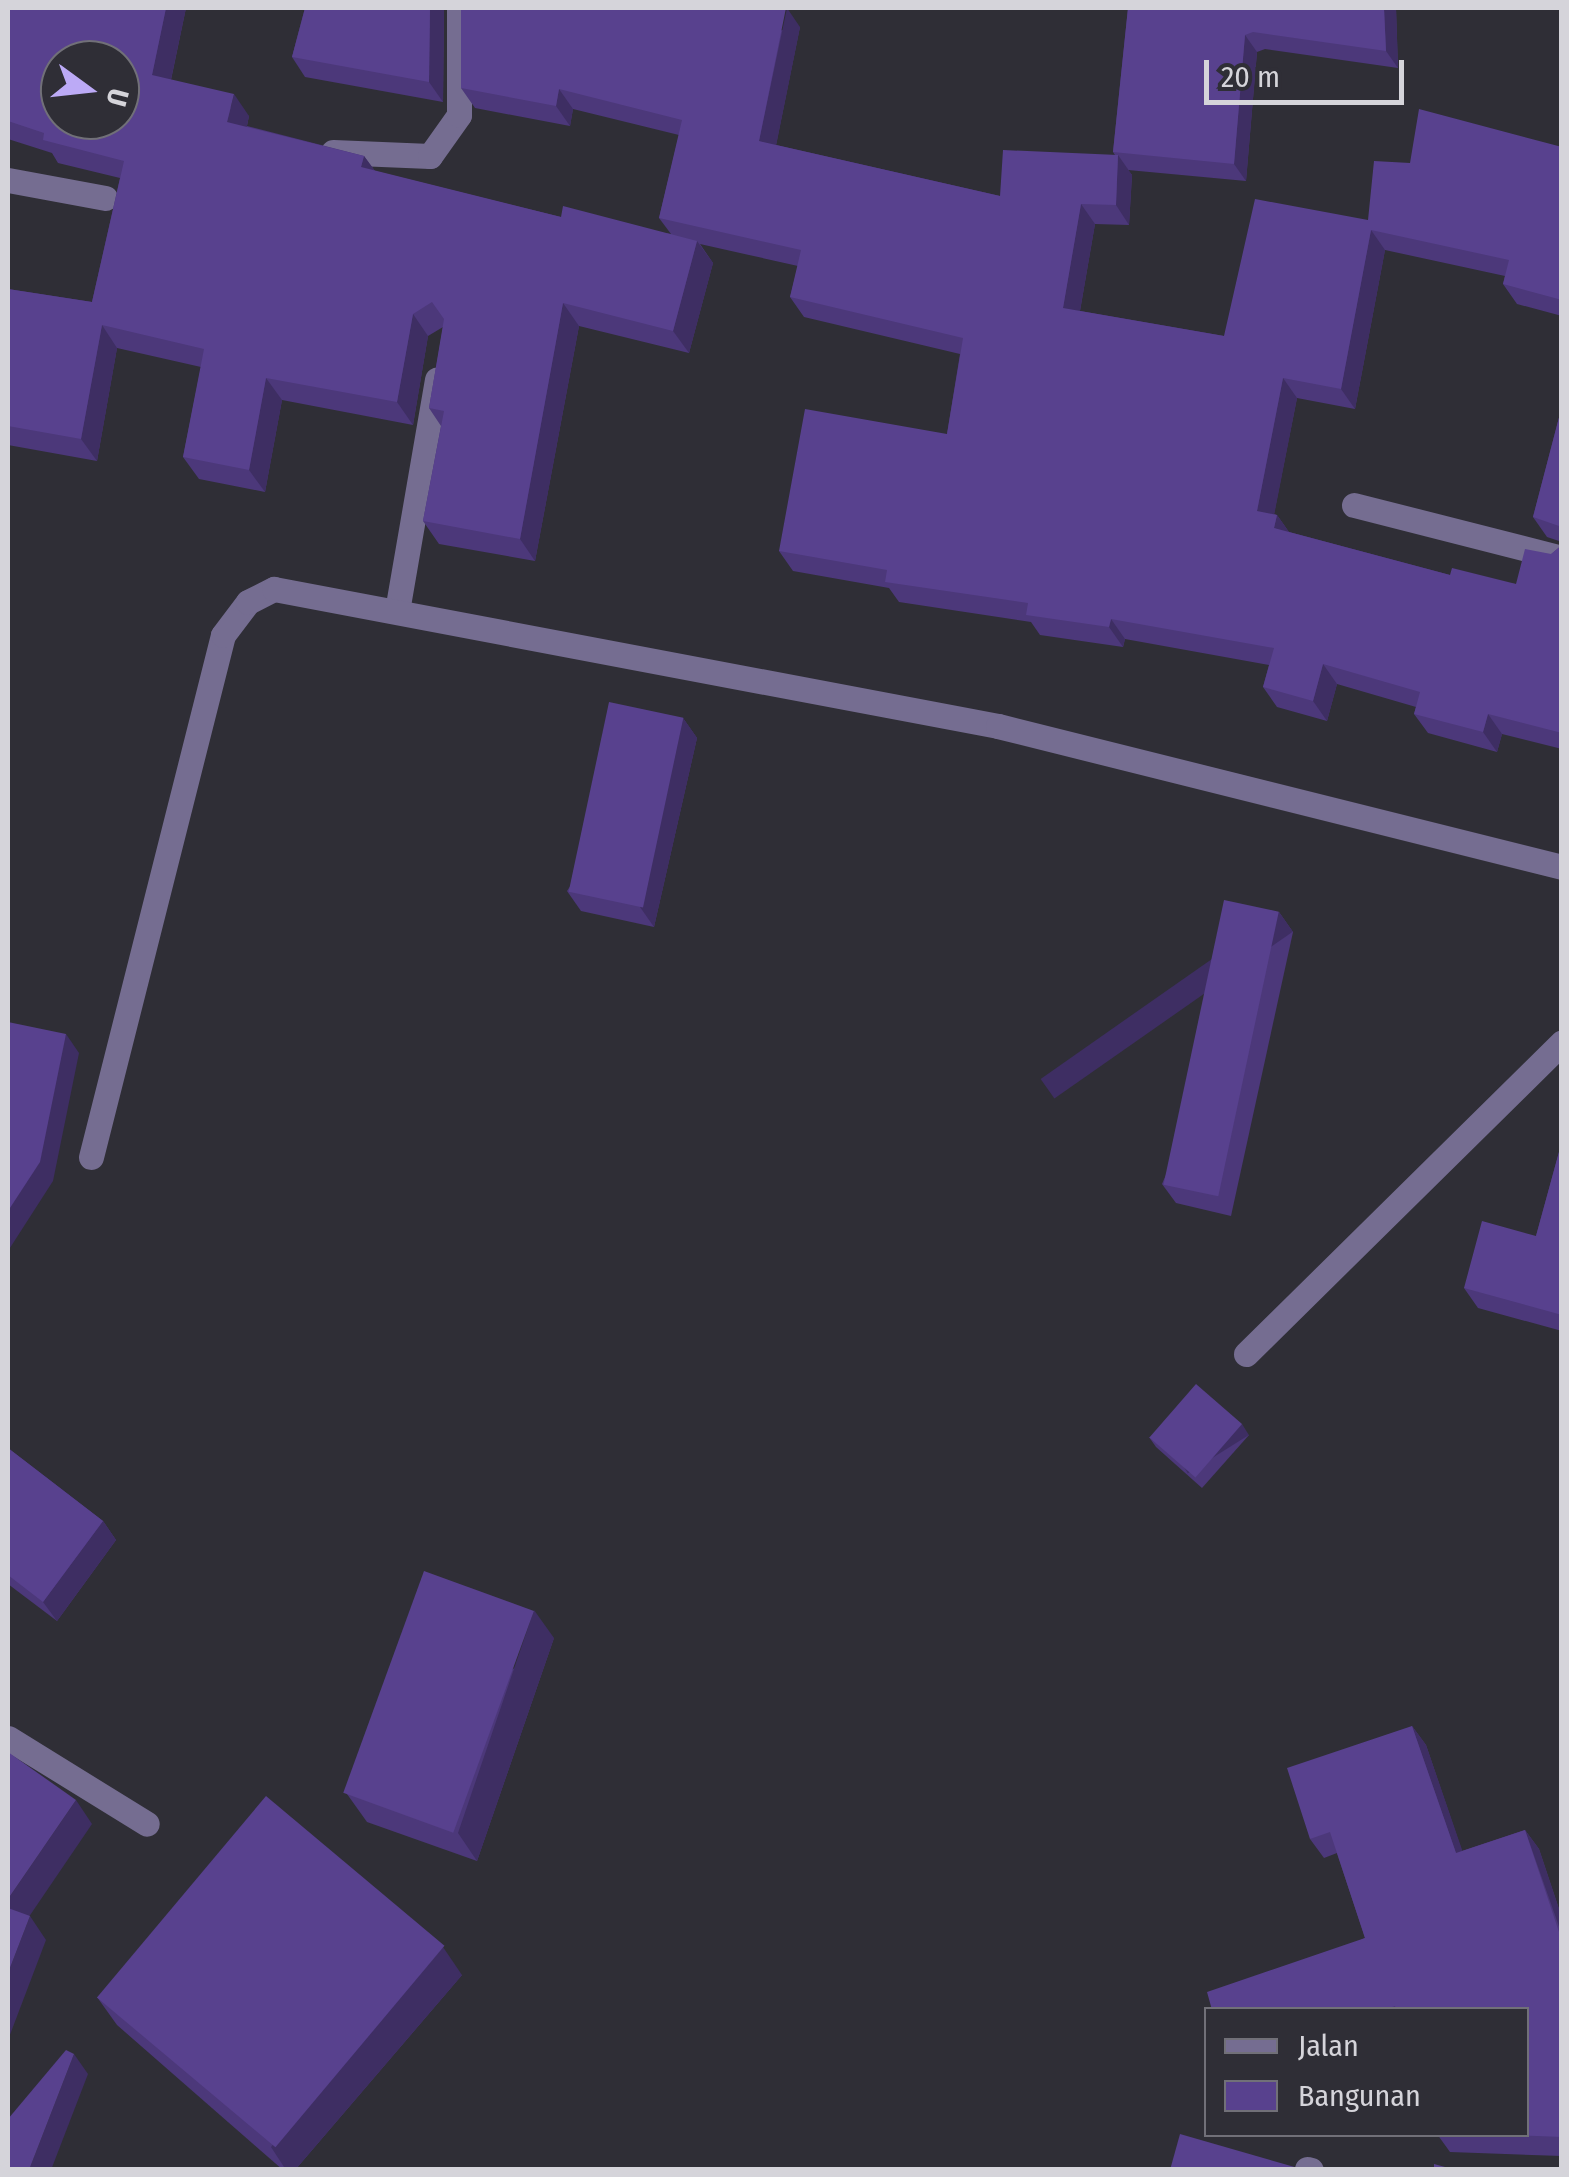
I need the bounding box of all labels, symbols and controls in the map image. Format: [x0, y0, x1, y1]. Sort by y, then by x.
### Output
north arrow [40, 40, 140, 140]
scale bar [1209, 40, 1409, 102]
text: 20 m [1221, 59, 1280, 95]
text: U [99, 85, 136, 110]
legend [1204, 2007, 1529, 2137]
text: Jalan [1298, 2028, 1359, 2064]
text: Bangunan [1298, 2078, 1421, 2114]

